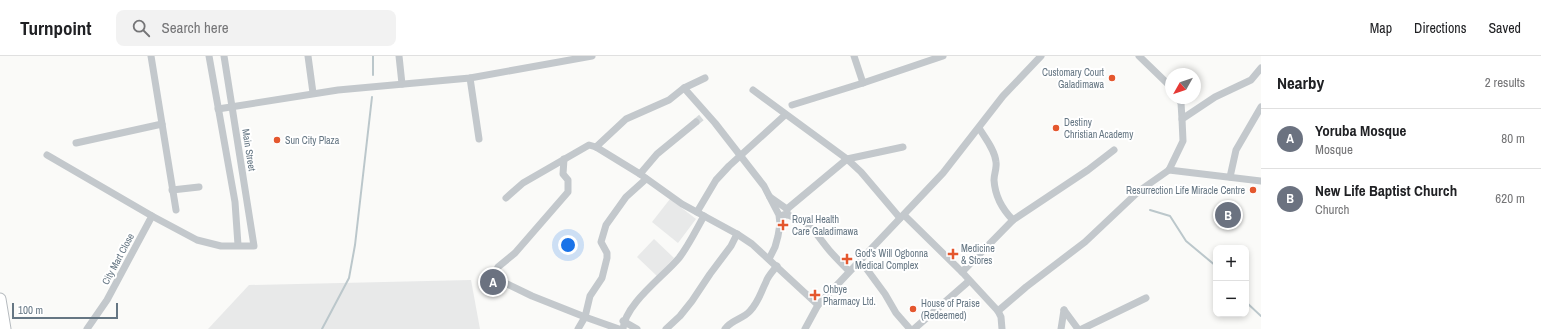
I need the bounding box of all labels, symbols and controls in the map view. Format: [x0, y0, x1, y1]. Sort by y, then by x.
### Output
search box [116, 10, 396, 46]
text: Turnpoint [20, 15, 92, 41]
icon: search [130, 17, 152, 39]
text: Search here [162, 17, 229, 38]
text: Map [1370, 19, 1392, 37]
text: Directions [1414, 19, 1466, 37]
text: Saved [1488, 19, 1521, 37]
place label: Customary Court Galadimawa [1042, 66, 1105, 91]
north arrow [1165, 68, 1201, 104]
text: Nearby [1277, 71, 1324, 94]
marker: Customary Court Galadimawa [1107, 73, 1117, 83]
text: 2 results [1485, 74, 1525, 91]
place label: Destiny Christian Academy [1064, 116, 1134, 141]
text: Yoruba Mosque [1315, 120, 1406, 141]
marker: Destiny Christian Academy [1051, 123, 1061, 133]
street label: Main Street [239, 128, 259, 173]
text: A [1286, 130, 1294, 147]
text: 80 m [1501, 130, 1525, 147]
place label: Sun City Plaza [285, 134, 340, 147]
marker: Sun City Plaza [272, 135, 282, 145]
text: Mosque [1315, 141, 1353, 158]
text: New Life Baptist Church [1315, 180, 1457, 201]
place label: Resurrection Life Miracle Centre [1126, 184, 1245, 197]
marker: Resurrection Life Miracle Centre [1248, 185, 1258, 195]
text: B [1286, 190, 1294, 207]
text: 620 m [1495, 190, 1525, 207]
pin: B [1215, 200, 1241, 230]
text: Church [1315, 201, 1349, 218]
place label: Royal Health Care Galadimawa [792, 213, 859, 238]
marker: Royal Health Care Galadimawa [777, 219, 789, 231]
street label: City Mart Close [99, 231, 137, 287]
your location [558, 235, 578, 255]
place label: Medicine & Stores [961, 242, 995, 267]
map controls [1213, 245, 1249, 317]
button: + [1213, 245, 1249, 281]
place label: God's Will Ogbonna Medical Complex [855, 247, 929, 272]
marker: Medicine & Stores [948, 249, 958, 259]
marker: God's Will Ogbonna Medical Complex [842, 254, 852, 264]
pin: A [480, 267, 506, 297]
button: − [1213, 281, 1249, 317]
place label: Ohbye Pharmacy Ltd. [823, 283, 876, 308]
marker: Ohbye Pharmacy Ltd. [810, 290, 820, 300]
place label: House of Praise (Redeemed) [921, 297, 980, 322]
scale bar [12, 301, 118, 320]
text: 100 m [18, 303, 43, 317]
marker: House of Praise (Redeemed) [908, 304, 918, 314]

